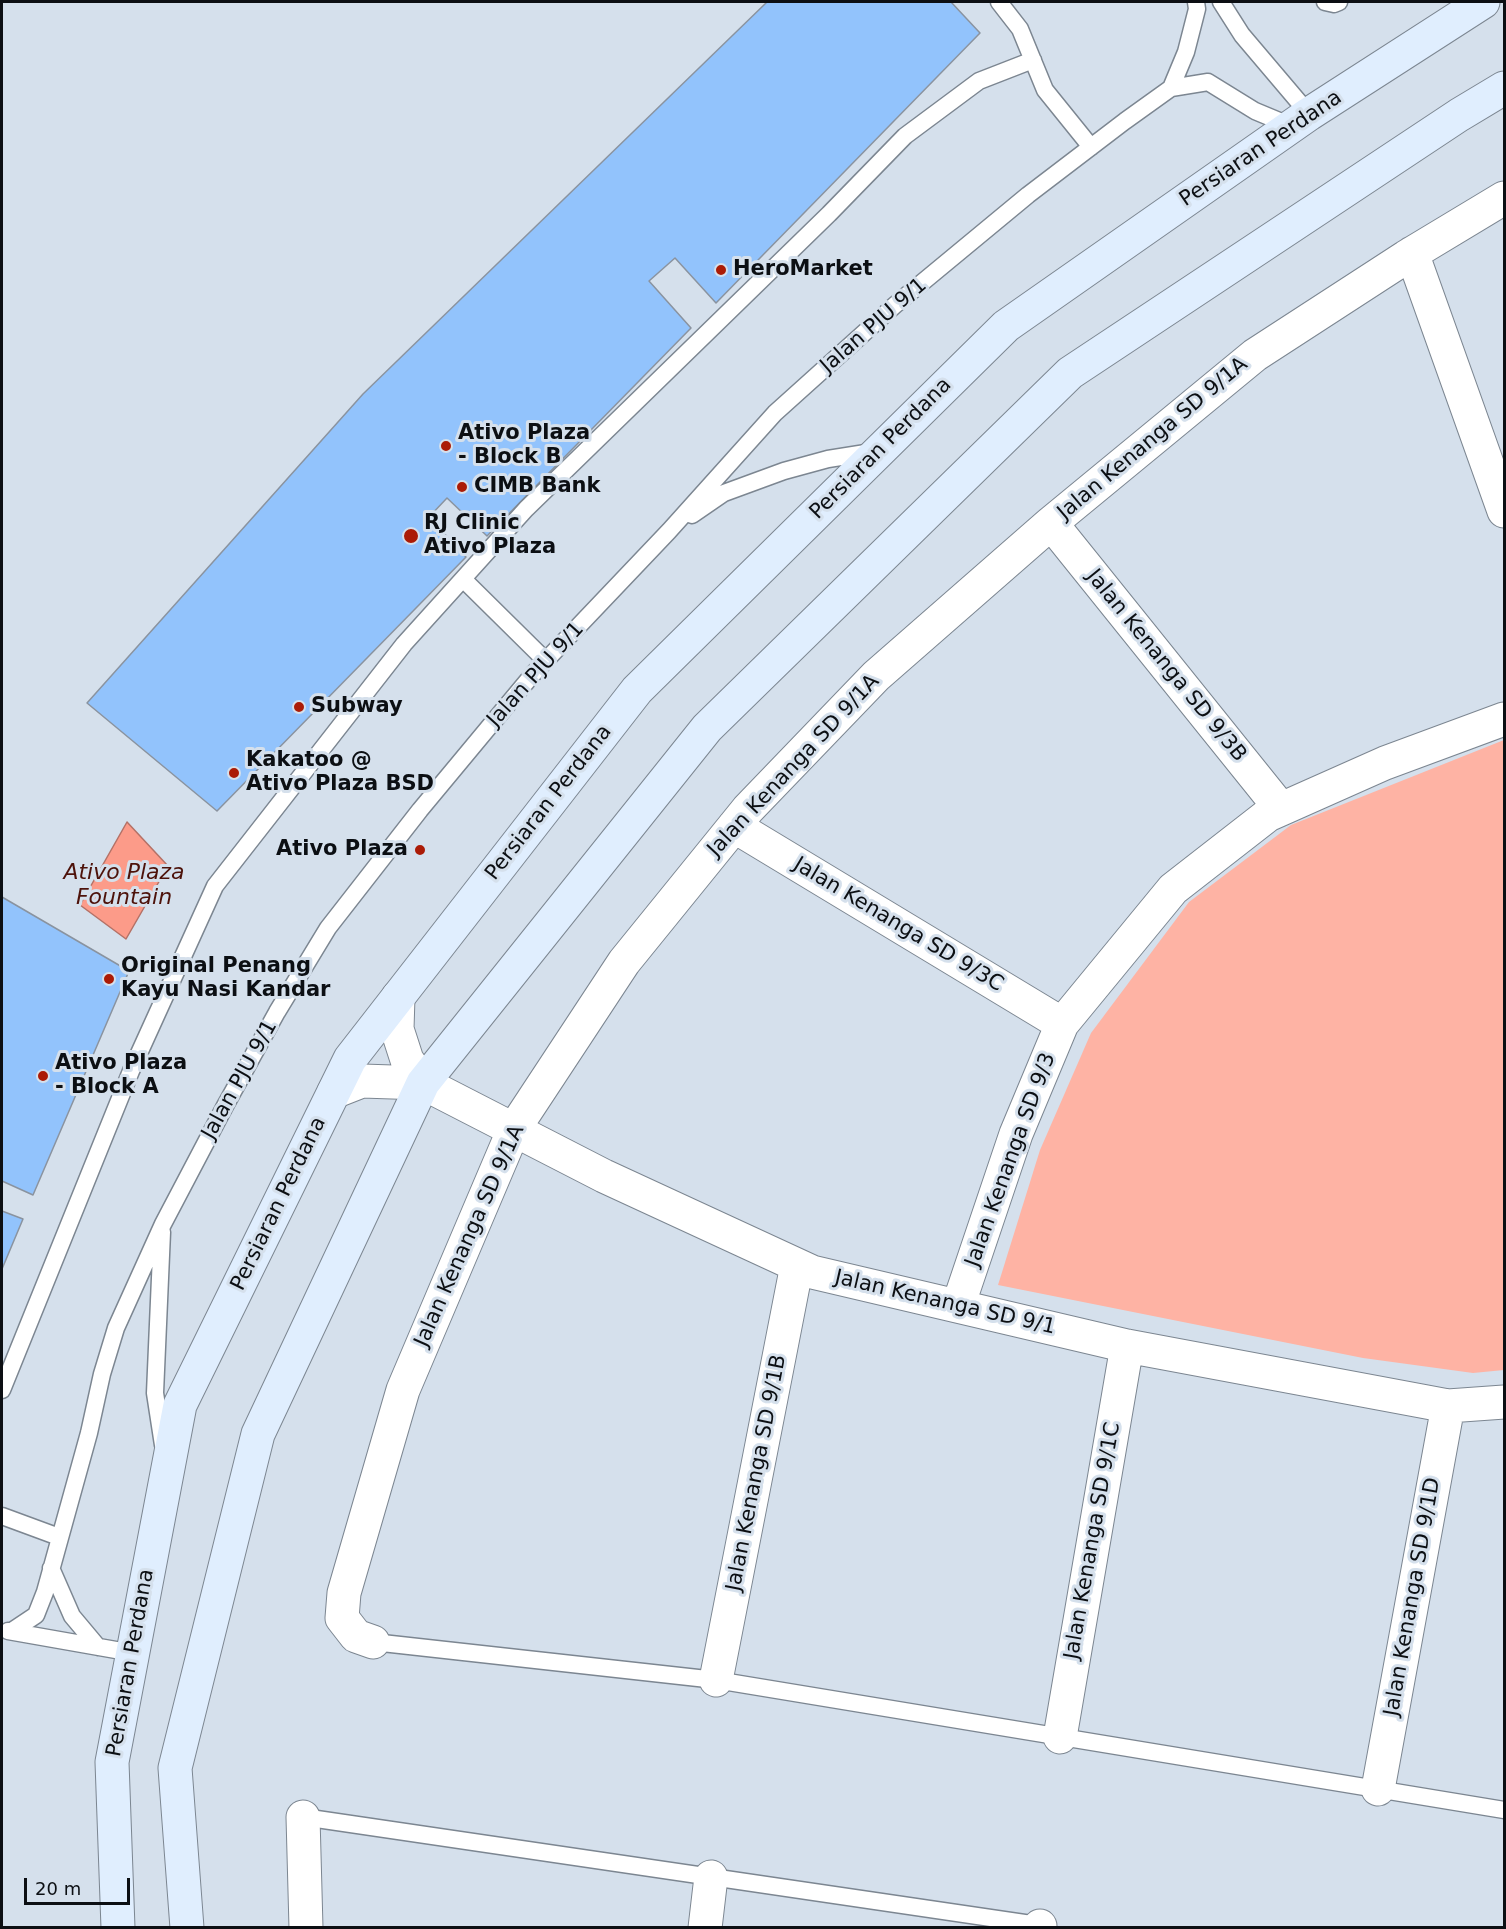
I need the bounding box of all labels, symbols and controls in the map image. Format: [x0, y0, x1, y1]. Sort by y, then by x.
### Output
street label: Persiaran Perdana [1175, 85, 1347, 213]
place label: HeroMarket [733, 257, 873, 283]
marker: HeroMarket [714, 263, 728, 277]
street label: Jalan PJU 9/1 [816, 273, 932, 379]
street label: Jalan Kenanga SD 9/1A [1053, 352, 1253, 526]
street label: Persiaran Perdana [805, 373, 957, 525]
place label: Ativo Plaza - Block B [458, 421, 590, 471]
marker: Ativo Plaza - Block B [439, 439, 453, 453]
place label: CIMB Bank [474, 474, 601, 500]
marker: CIMB Bank [455, 480, 469, 494]
place label: RJ Clinic Ativo Plaza [424, 511, 556, 561]
marker: RJ Clinic Ativo Plaza [402, 527, 420, 545]
street label: Jalan Kenanga SD 9/3B [1081, 565, 1251, 767]
street label: Jalan PJU 9/1 [482, 617, 590, 733]
street label: Jalan Kenanga SD 9/1A [703, 670, 885, 862]
place label: Subway [311, 694, 403, 720]
marker: Subway [292, 700, 306, 714]
street label: Persiaran Perdana [481, 720, 617, 886]
place label: Kakatoo @ Ativo Plaza BSD [246, 748, 434, 798]
marker: Kakatoo @ Ativo Plaza BSD [227, 766, 241, 780]
place label: Ativo Plaza [276, 837, 408, 863]
marker: Ativo Plaza [413, 843, 427, 857]
street label: Jalan Kenanga SD 9/3C [788, 852, 1008, 998]
water label: Ativo Plaza Fountain [63, 860, 185, 912]
place label: Original Penang Kayu Nasi Kandar [121, 954, 330, 1004]
marker: Original Penang Kayu Nasi Kandar [102, 972, 116, 986]
street label: Jalan PJU 9/1 [197, 1016, 283, 1144]
street label: Jalan Kenanga SD 9/3 [961, 1050, 1061, 1270]
place label: Ativo Plaza - Block A [55, 1051, 187, 1101]
marker: Ativo Plaza - Block A [36, 1069, 50, 1083]
street label: Persiaran Perdana [226, 1113, 332, 1295]
street label: Jalan Kenanga SD 9/1A [410, 1121, 530, 1351]
street label: Jalan Kenanga SD 9/1 [832, 1265, 1058, 1341]
street label: Jalan Kenanga SD 9/1B [722, 1353, 792, 1593]
street label: Jalan Kenanga SD 9/1C [1060, 1420, 1126, 1662]
street label: Jalan Kenanga SD 9/1D [1380, 1476, 1446, 1718]
street label: Persiaran Perdana [102, 1567, 160, 1759]
scale bar [27, 1866, 134, 1904]
text: 20 m [35, 1878, 81, 1899]

